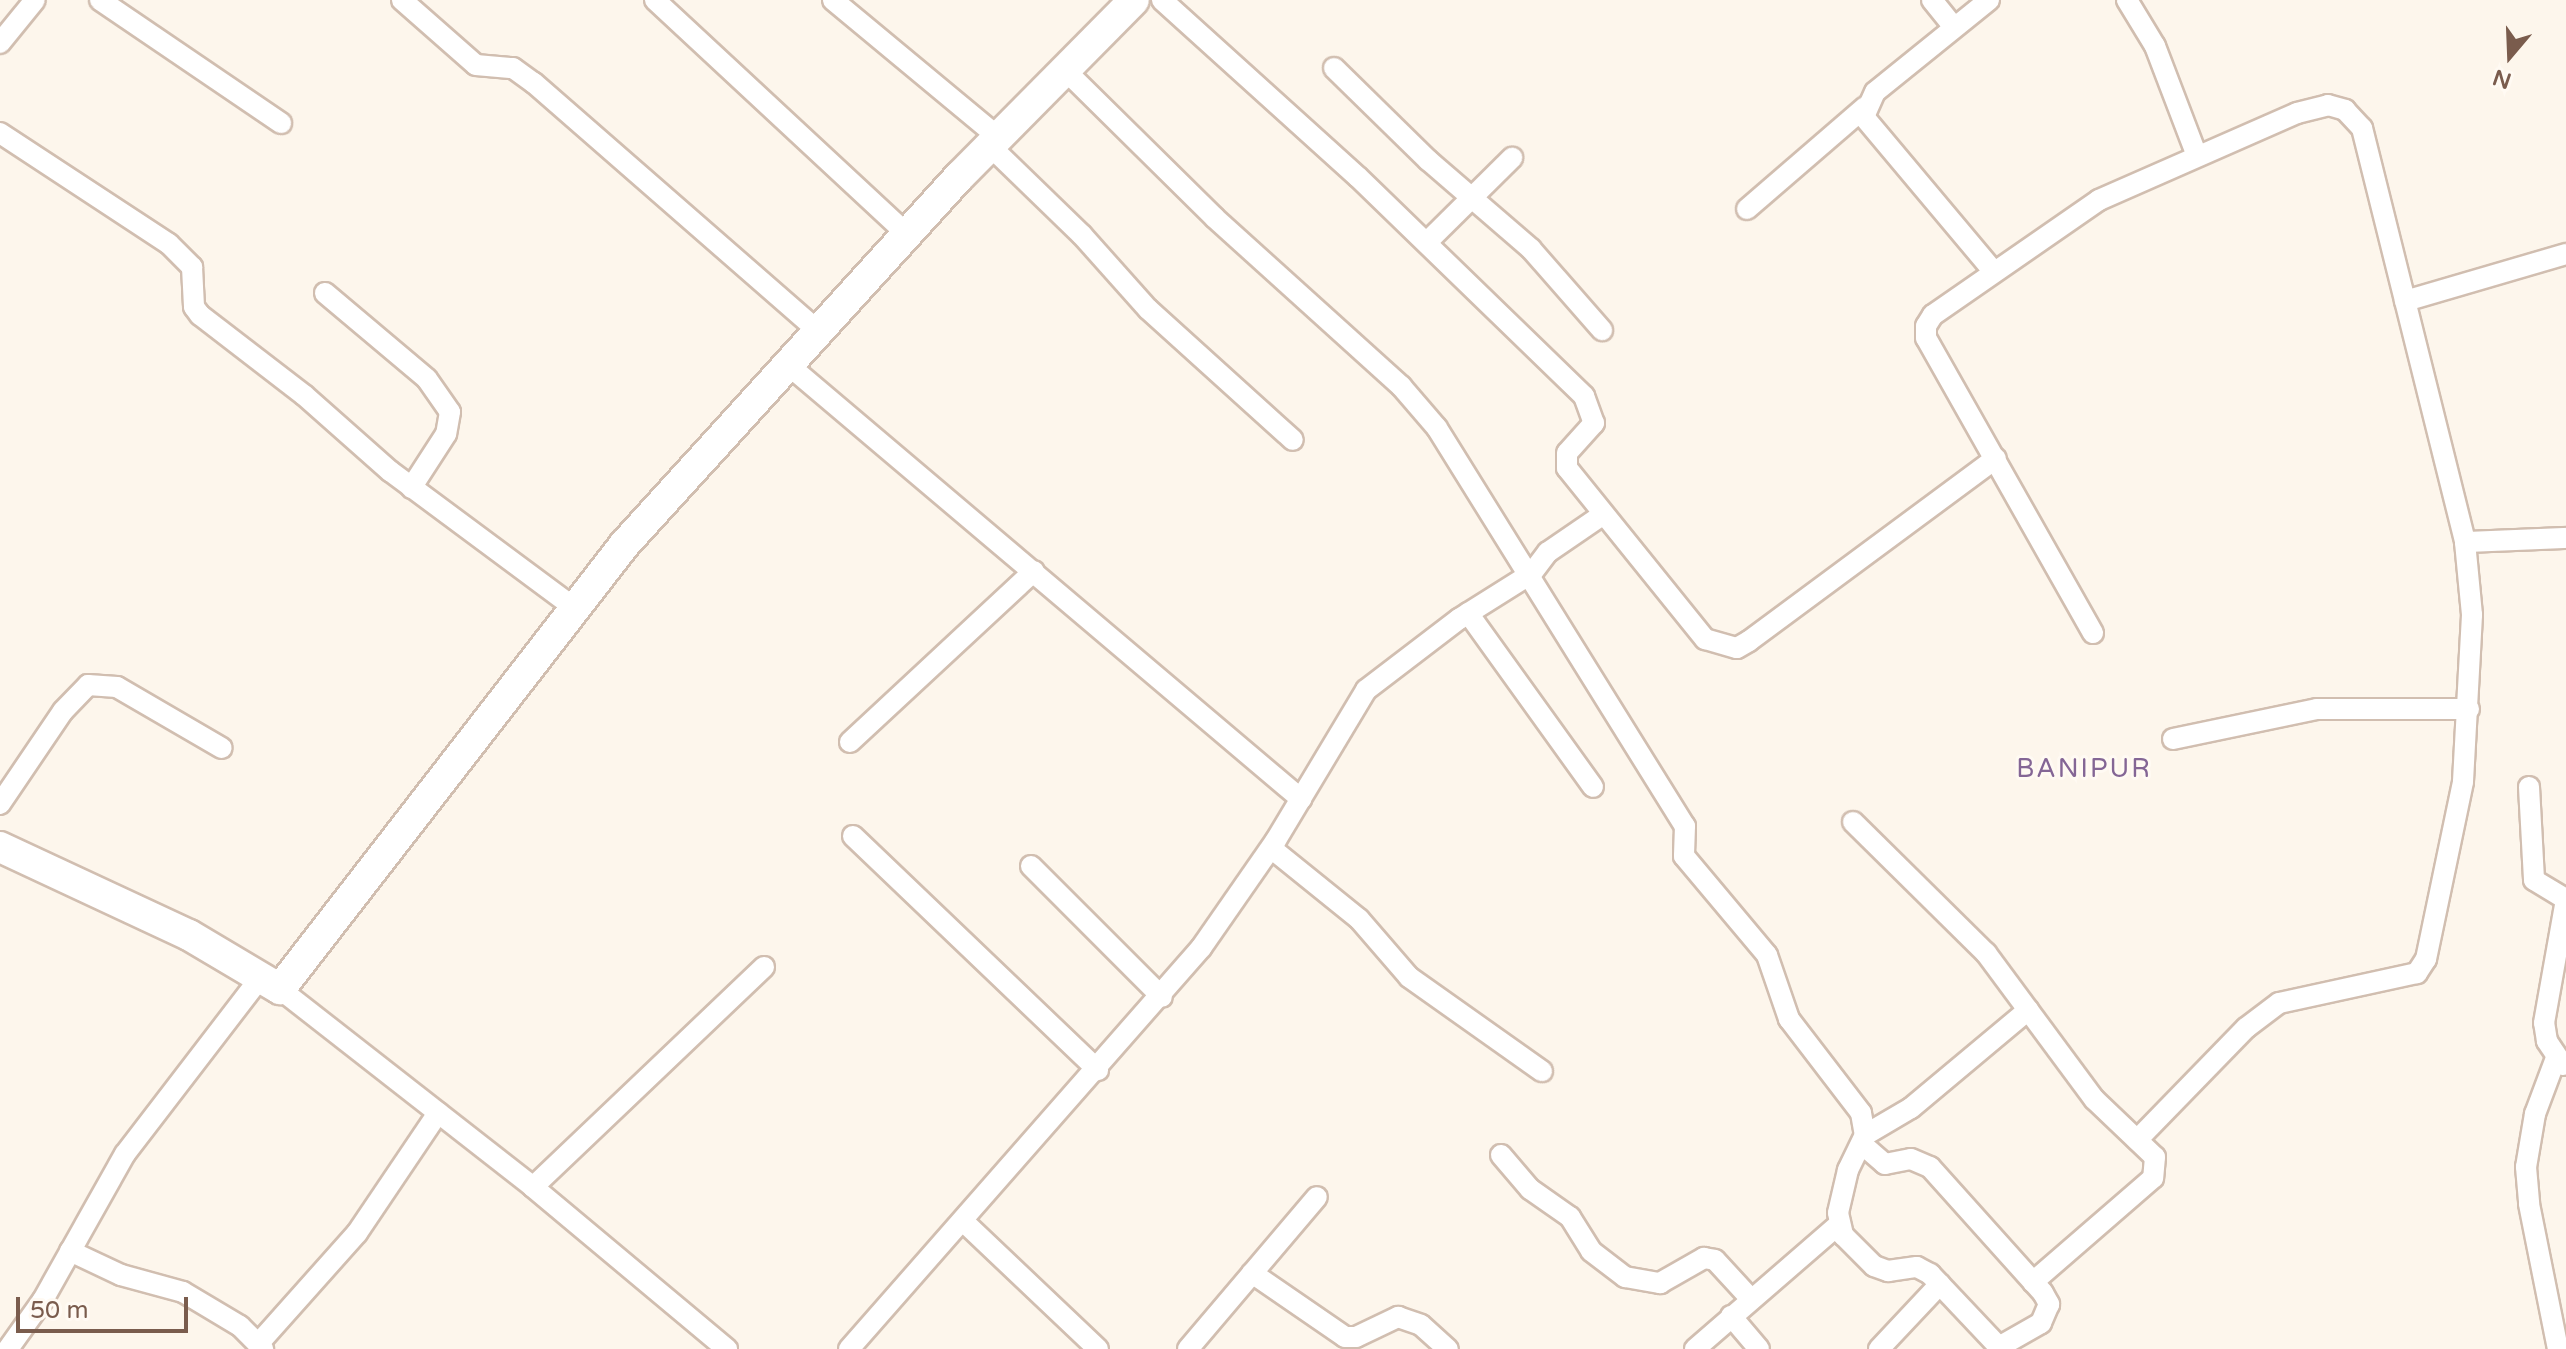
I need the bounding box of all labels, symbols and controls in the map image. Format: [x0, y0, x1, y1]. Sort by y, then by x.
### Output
north arrow [2470, 16, 2550, 96]
text: N [2490, 64, 2515, 94]
district label: BANIPUR [2016, 753, 2152, 785]
scale bar [20, 1281, 192, 1331]
text: 50 m [30, 1296, 88, 1325]

